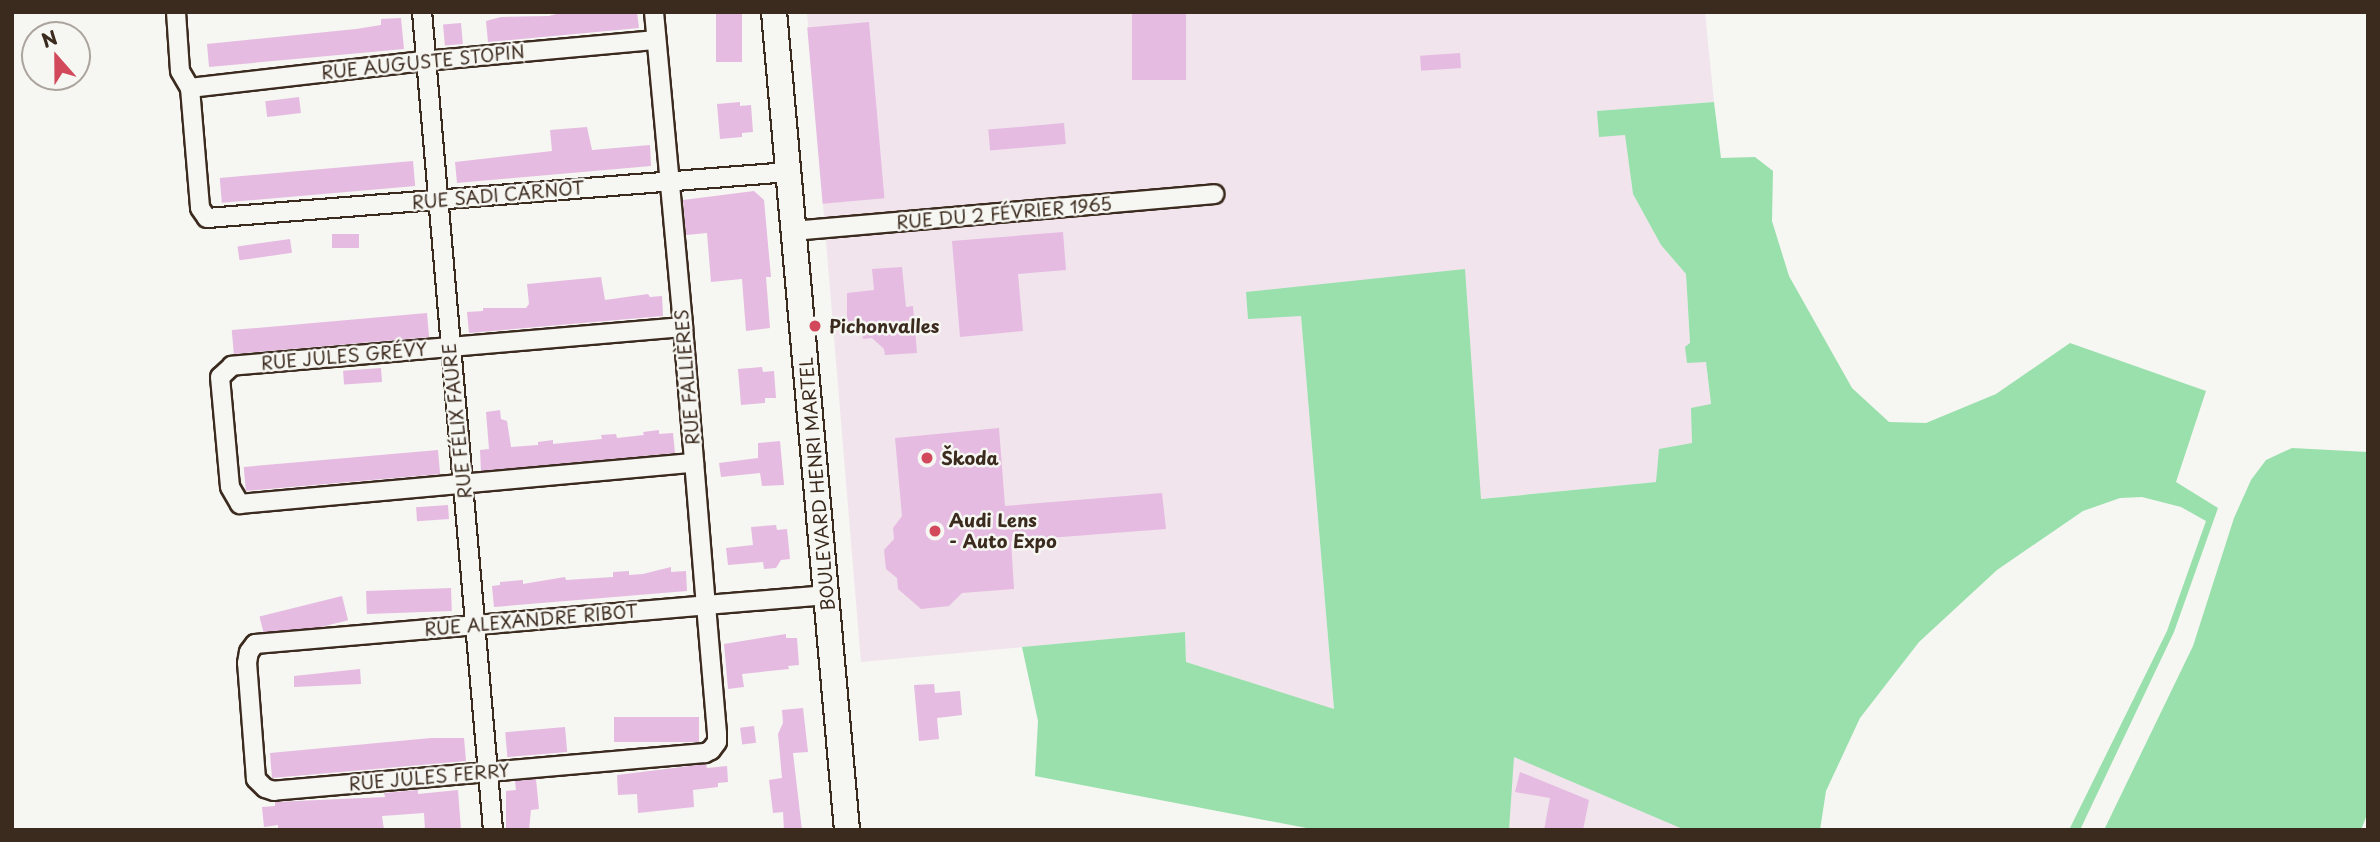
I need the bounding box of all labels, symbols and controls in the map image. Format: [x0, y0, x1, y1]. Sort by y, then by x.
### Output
north arrow [21, 21, 91, 91]
text: N [37, 22, 61, 54]
street label: RUE AUGUSTE STOPIN [319, 40, 527, 84]
street label: RUE SADI CARNOT [410, 177, 586, 213]
street label: RUE DU 2 FÉVRIER 1965 [894, 193, 1114, 233]
street label: RUE FALLIÈRES [670, 307, 704, 447]
place label: Pichonvalles [829, 315, 939, 337]
marker: Pichonvalles [807, 318, 823, 334]
street label: RUE JULES GRÉVY [259, 338, 429, 374]
street label: RUE FÉLIX FAURE [438, 340, 476, 502]
street label: BOULEVARD HENRI MARTEL [795, 355, 839, 613]
place label: Škoda [941, 447, 999, 469]
marker: Škoda [919, 450, 935, 466]
place label: Audi Lens - Auto Expo [949, 510, 1056, 552]
marker: Audi Lens - Auto Expo [927, 523, 943, 539]
street label: RUE ALEXANDRE RIBOT [422, 600, 640, 640]
street label: RUE JULES FERRY [347, 759, 511, 795]

